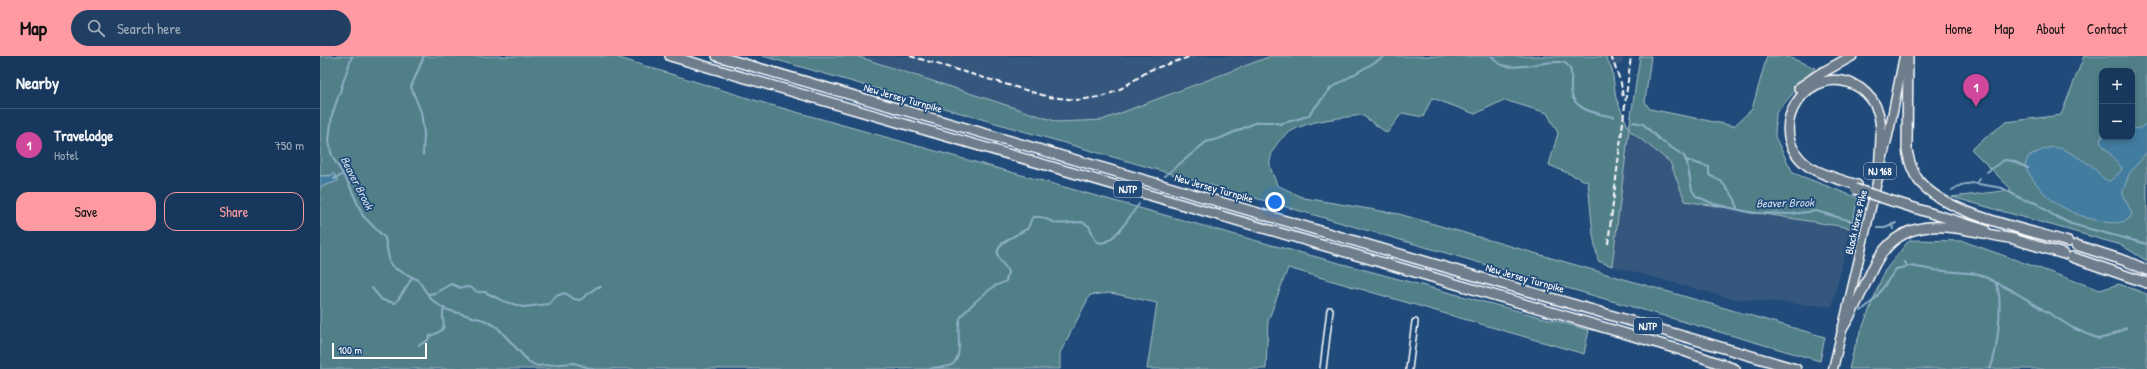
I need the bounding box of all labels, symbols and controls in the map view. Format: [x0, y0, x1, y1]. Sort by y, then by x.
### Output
search box [71, 10, 351, 46]
text: Map [20, 15, 47, 41]
icon: search [85, 17, 107, 39]
text: Search here [117, 18, 181, 39]
text: Home [1945, 19, 1972, 38]
text: Map [1994, 19, 2014, 38]
text: About [2036, 19, 2065, 38]
text: Contact [2087, 19, 2127, 38]
map controls [2099, 68, 2135, 140]
button: + [2099, 68, 2135, 104]
text: Nearby [16, 71, 59, 94]
pin: 1 [1963, 74, 1989, 107]
street label: New Jersey Turnpike [862, 80, 945, 116]
button: − [2099, 104, 2135, 140]
text: Travelodge [54, 125, 113, 146]
text: 1 [27, 136, 31, 154]
text: 750 m [274, 136, 304, 154]
text: Hotel [54, 146, 78, 164]
water label: Beaver Brook [337, 153, 379, 213]
road number: NJ 168 [1864, 163, 1896, 179]
street label: New Jersey Turnpike [1173, 170, 1256, 206]
road number: NJTP [1114, 181, 1142, 197]
street label: Black Horse Pike [1842, 188, 1870, 256]
button: Save [16, 192, 156, 231]
button: Share [164, 192, 304, 231]
your location [1265, 192, 1285, 212]
water label: Beaver Brook [1756, 193, 1815, 212]
street label: New Jersey Turnpike [1484, 260, 1567, 296]
road number: NJTP [1634, 318, 1662, 334]
scale bar [332, 341, 427, 360]
text: 100 m [338, 343, 362, 357]

